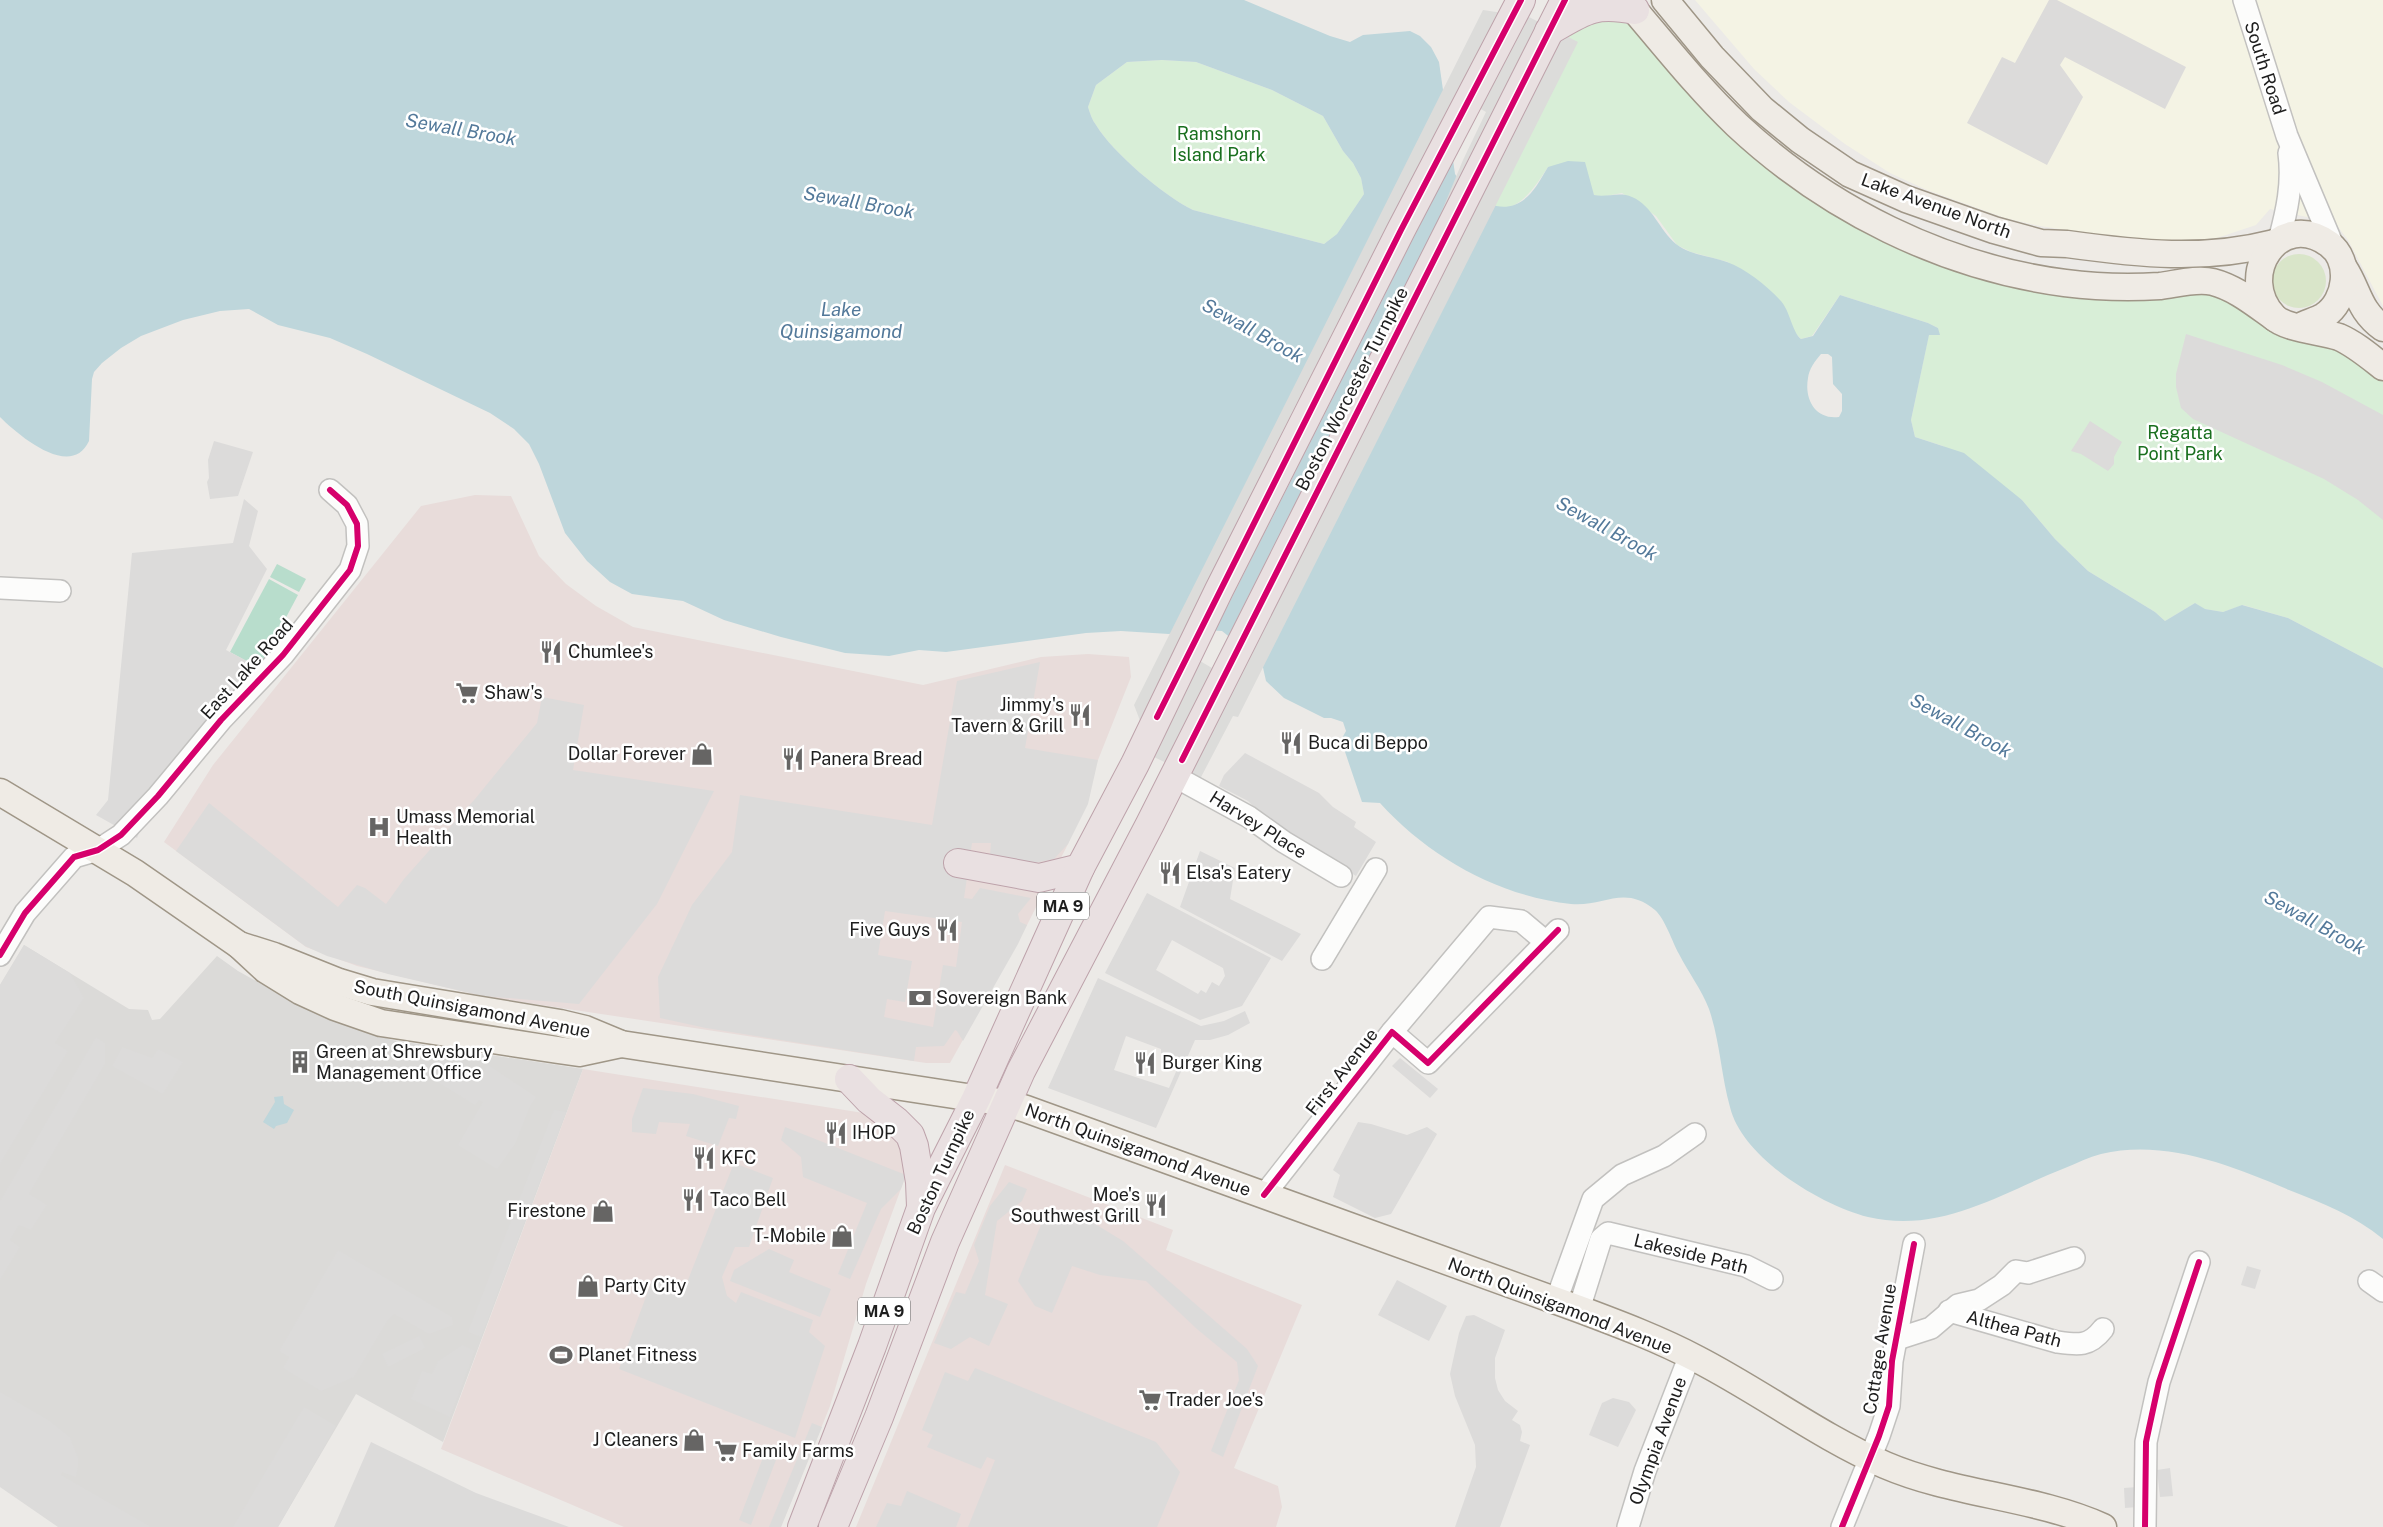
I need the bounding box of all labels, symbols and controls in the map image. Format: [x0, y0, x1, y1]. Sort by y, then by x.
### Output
street label: South Road [2240, 18, 2290, 117]
water label: Sewall Brook [404, 108, 519, 150]
park label: Ramshorn Island Park [1172, 123, 1266, 165]
street label: Lake Avenue North [1858, 169, 2014, 242]
water label: Sewall Brook [802, 181, 917, 223]
street label: Boston Worcester Turnpike [1291, 283, 1412, 494]
water label: Sewall Brook [1199, 293, 1308, 367]
water label: Lake Quinsigamond [780, 298, 902, 342]
park label: Regatta Point Park [2137, 422, 2223, 464]
water label: Sewall Brook [1553, 491, 1662, 565]
street label: East Lake Road [196, 614, 297, 723]
restaurant icon: Chumlee's [538, 639, 564, 665]
place label: Chumlee's [568, 641, 653, 662]
supermarket icon: Shaw's [454, 680, 480, 706]
place label: Shaw's [484, 682, 543, 703]
water label: Sewall Brook [1907, 688, 2016, 762]
place label: Jimmy's Tavern & Grill [951, 694, 1064, 736]
restaurant icon: Jimmy's Tavern & Grill [1067, 702, 1093, 728]
restaurant icon: Buca di Beppo [1278, 730, 1304, 756]
place label: Buca di Beppo [1308, 732, 1428, 753]
shop icon: Dollar Forever [689, 741, 715, 767]
place label: Dollar Forever [568, 743, 686, 764]
restaurant icon: Panera Bread [780, 746, 806, 772]
place label: Panera Bread [810, 748, 923, 769]
street label: Harvey Place [1206, 786, 1311, 863]
place label: Umass Memorial Health [396, 806, 535, 848]
hospital icon: Umass Memorial Health [366, 814, 392, 840]
restaurant icon: Elsa's Eatery [1157, 860, 1183, 886]
place label: Elsa's Eatery [1186, 862, 1292, 883]
water label: Sewall Brook [2261, 885, 2370, 959]
road number: MA 9 [1037, 892, 1089, 919]
restaurant icon: Five Guys [934, 917, 960, 943]
place label: Five Guys [849, 919, 930, 940]
street label: South Quinsigamond Avenue [352, 975, 592, 1042]
bank icon: Sovereign Bank [907, 985, 933, 1011]
place label: Sovereign Bank [936, 987, 1067, 1008]
street label: First Avenue [1301, 1024, 1382, 1119]
place label: Green at Shrewsbury Management Office [316, 1041, 493, 1083]
building icon: Green at Shrewsbury Management Office [287, 1049, 313, 1075]
restaurant icon: Burger King [1132, 1050, 1158, 1076]
place label: Burger King [1162, 1052, 1262, 1073]
street label: North Quinsigamond Avenue [1022, 1099, 1254, 1200]
street label: Boston Turnpike [902, 1106, 979, 1238]
restaurant icon: IHOP [823, 1120, 849, 1146]
place label: IHOP [852, 1122, 896, 1143]
restaurant icon: KFC [691, 1145, 717, 1171]
place label: KFC [721, 1147, 756, 1168]
place label: Moe's Southwest Grill [1011, 1184, 1140, 1226]
restaurant icon: Taco Bell [680, 1187, 706, 1213]
place label: Taco Bell [710, 1189, 787, 1210]
restaurant icon: Moe's Southwest Grill [1143, 1192, 1169, 1218]
shop icon: Firestone [590, 1198, 616, 1224]
place label: Firestone [507, 1200, 586, 1221]
shop icon: T-Mobile [829, 1223, 855, 1249]
place label: T-Mobile [753, 1225, 826, 1246]
street label: Lakeside Path [1632, 1229, 1750, 1278]
street label: North Quinsigamond Avenue [1445, 1253, 1675, 1358]
shop icon: Party City [575, 1273, 601, 1299]
place label: Party City [604, 1275, 687, 1296]
street label: Cottage Avenue [1859, 1282, 1900, 1416]
road number: MA 9 [858, 1298, 910, 1324]
street label: Althea Path [1964, 1306, 2064, 1351]
sports icon: Planet Fitness [548, 1342, 574, 1368]
place label: Planet Fitness [578, 1344, 697, 1365]
street label: Olympia Avenue [1625, 1374, 1690, 1508]
supermarket icon: Trader Joe's [1137, 1387, 1163, 1413]
place label: Trader Joe's [1166, 1389, 1263, 1410]
shop icon: J Cleaners [681, 1427, 707, 1453]
place label: J Cleaners [593, 1429, 678, 1450]
supermarket icon: Family Farms [713, 1438, 739, 1464]
place label: Family Farms [742, 1440, 854, 1461]

